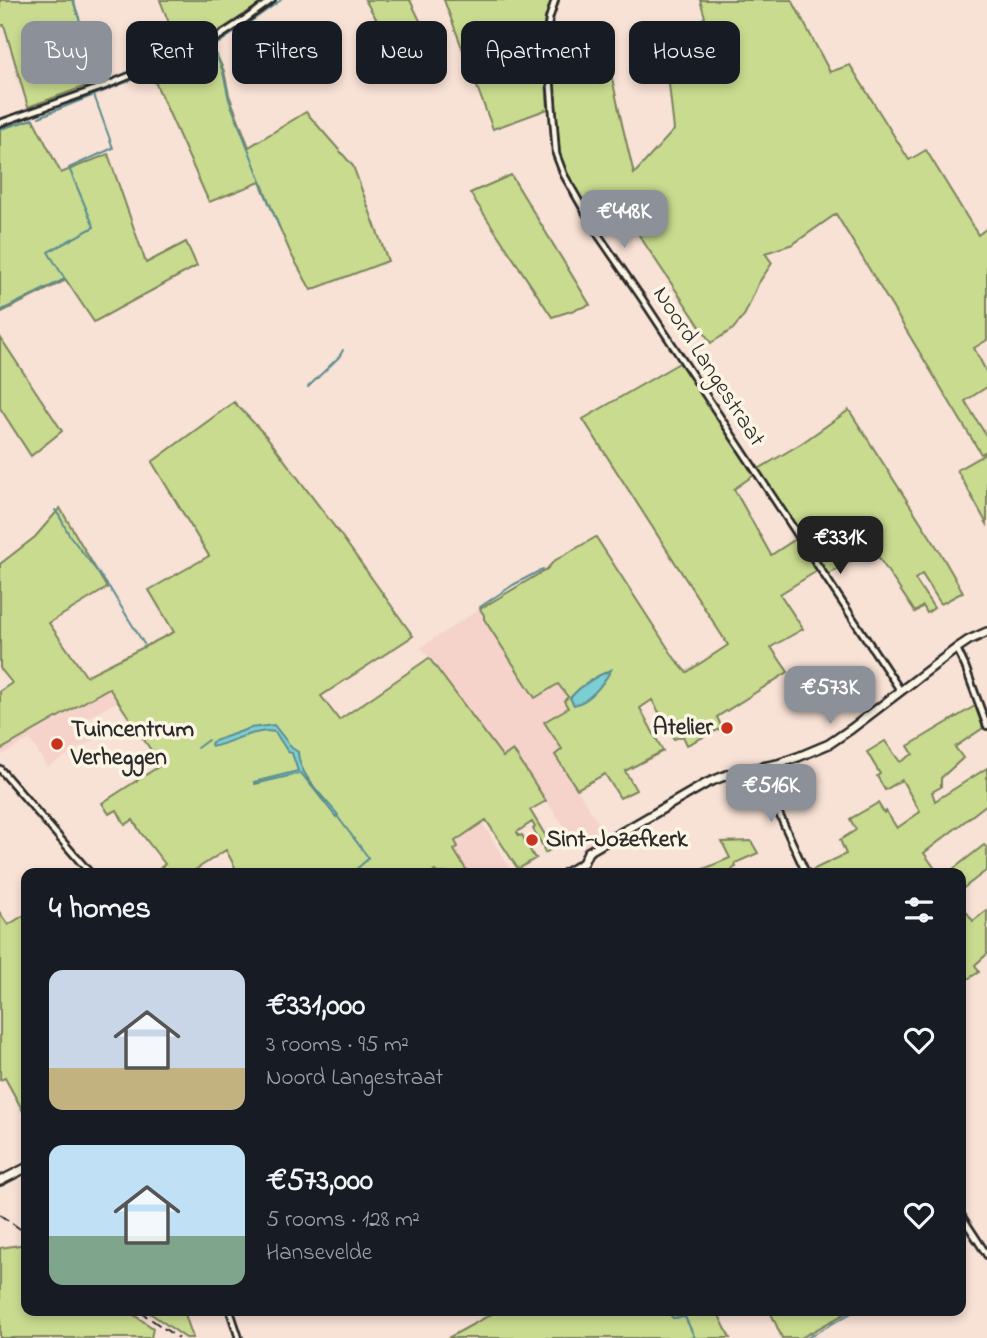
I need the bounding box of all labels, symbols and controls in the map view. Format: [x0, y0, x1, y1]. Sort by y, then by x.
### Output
chip: Buy [21, 21, 112, 84]
chip: Rent [126, 21, 218, 84]
chip: Filters [232, 21, 342, 84]
chip: New [356, 21, 447, 84]
chip: Apartment [461, 21, 615, 84]
chip: House [629, 21, 740, 84]
pin: €448K [575, 190, 673, 250]
text: €448K [597, 196, 651, 229]
street label: Noord Langestraat [643, 280, 773, 454]
pin: €331K [791, 516, 889, 576]
text: €331K [813, 522, 867, 555]
pin: €573K [781, 666, 879, 726]
text: €573K [800, 672, 860, 705]
place label: Atelier [653, 711, 714, 746]
place label: Tuincentrum Verheggen [70, 713, 195, 777]
marker: Atelier [719, 720, 735, 736]
marker: Tuincentrum Verheggen [49, 736, 65, 752]
pin: €516K [722, 764, 820, 824]
text: €516K [742, 770, 800, 803]
place label: Sint-Jozefkerk [546, 823, 688, 858]
marker: Sint-Jozefkerk [524, 832, 540, 848]
text: 4 homes [49, 888, 151, 932]
icon: filters [900, 891, 938, 929]
text: €331,000 [266, 985, 365, 1029]
icon: home [105, 998, 189, 1082]
icon: heart [900, 1021, 938, 1059]
text: 3 rooms · 95 m² [266, 1029, 409, 1062]
text: Noord Langestraat [266, 1062, 443, 1095]
text: €573,000 [266, 1160, 373, 1204]
icon: home [105, 1173, 189, 1257]
icon: heart [900, 1196, 938, 1234]
text: 5 rooms · 128 m² [266, 1204, 420, 1237]
text: Hansevelde [266, 1237, 372, 1270]

